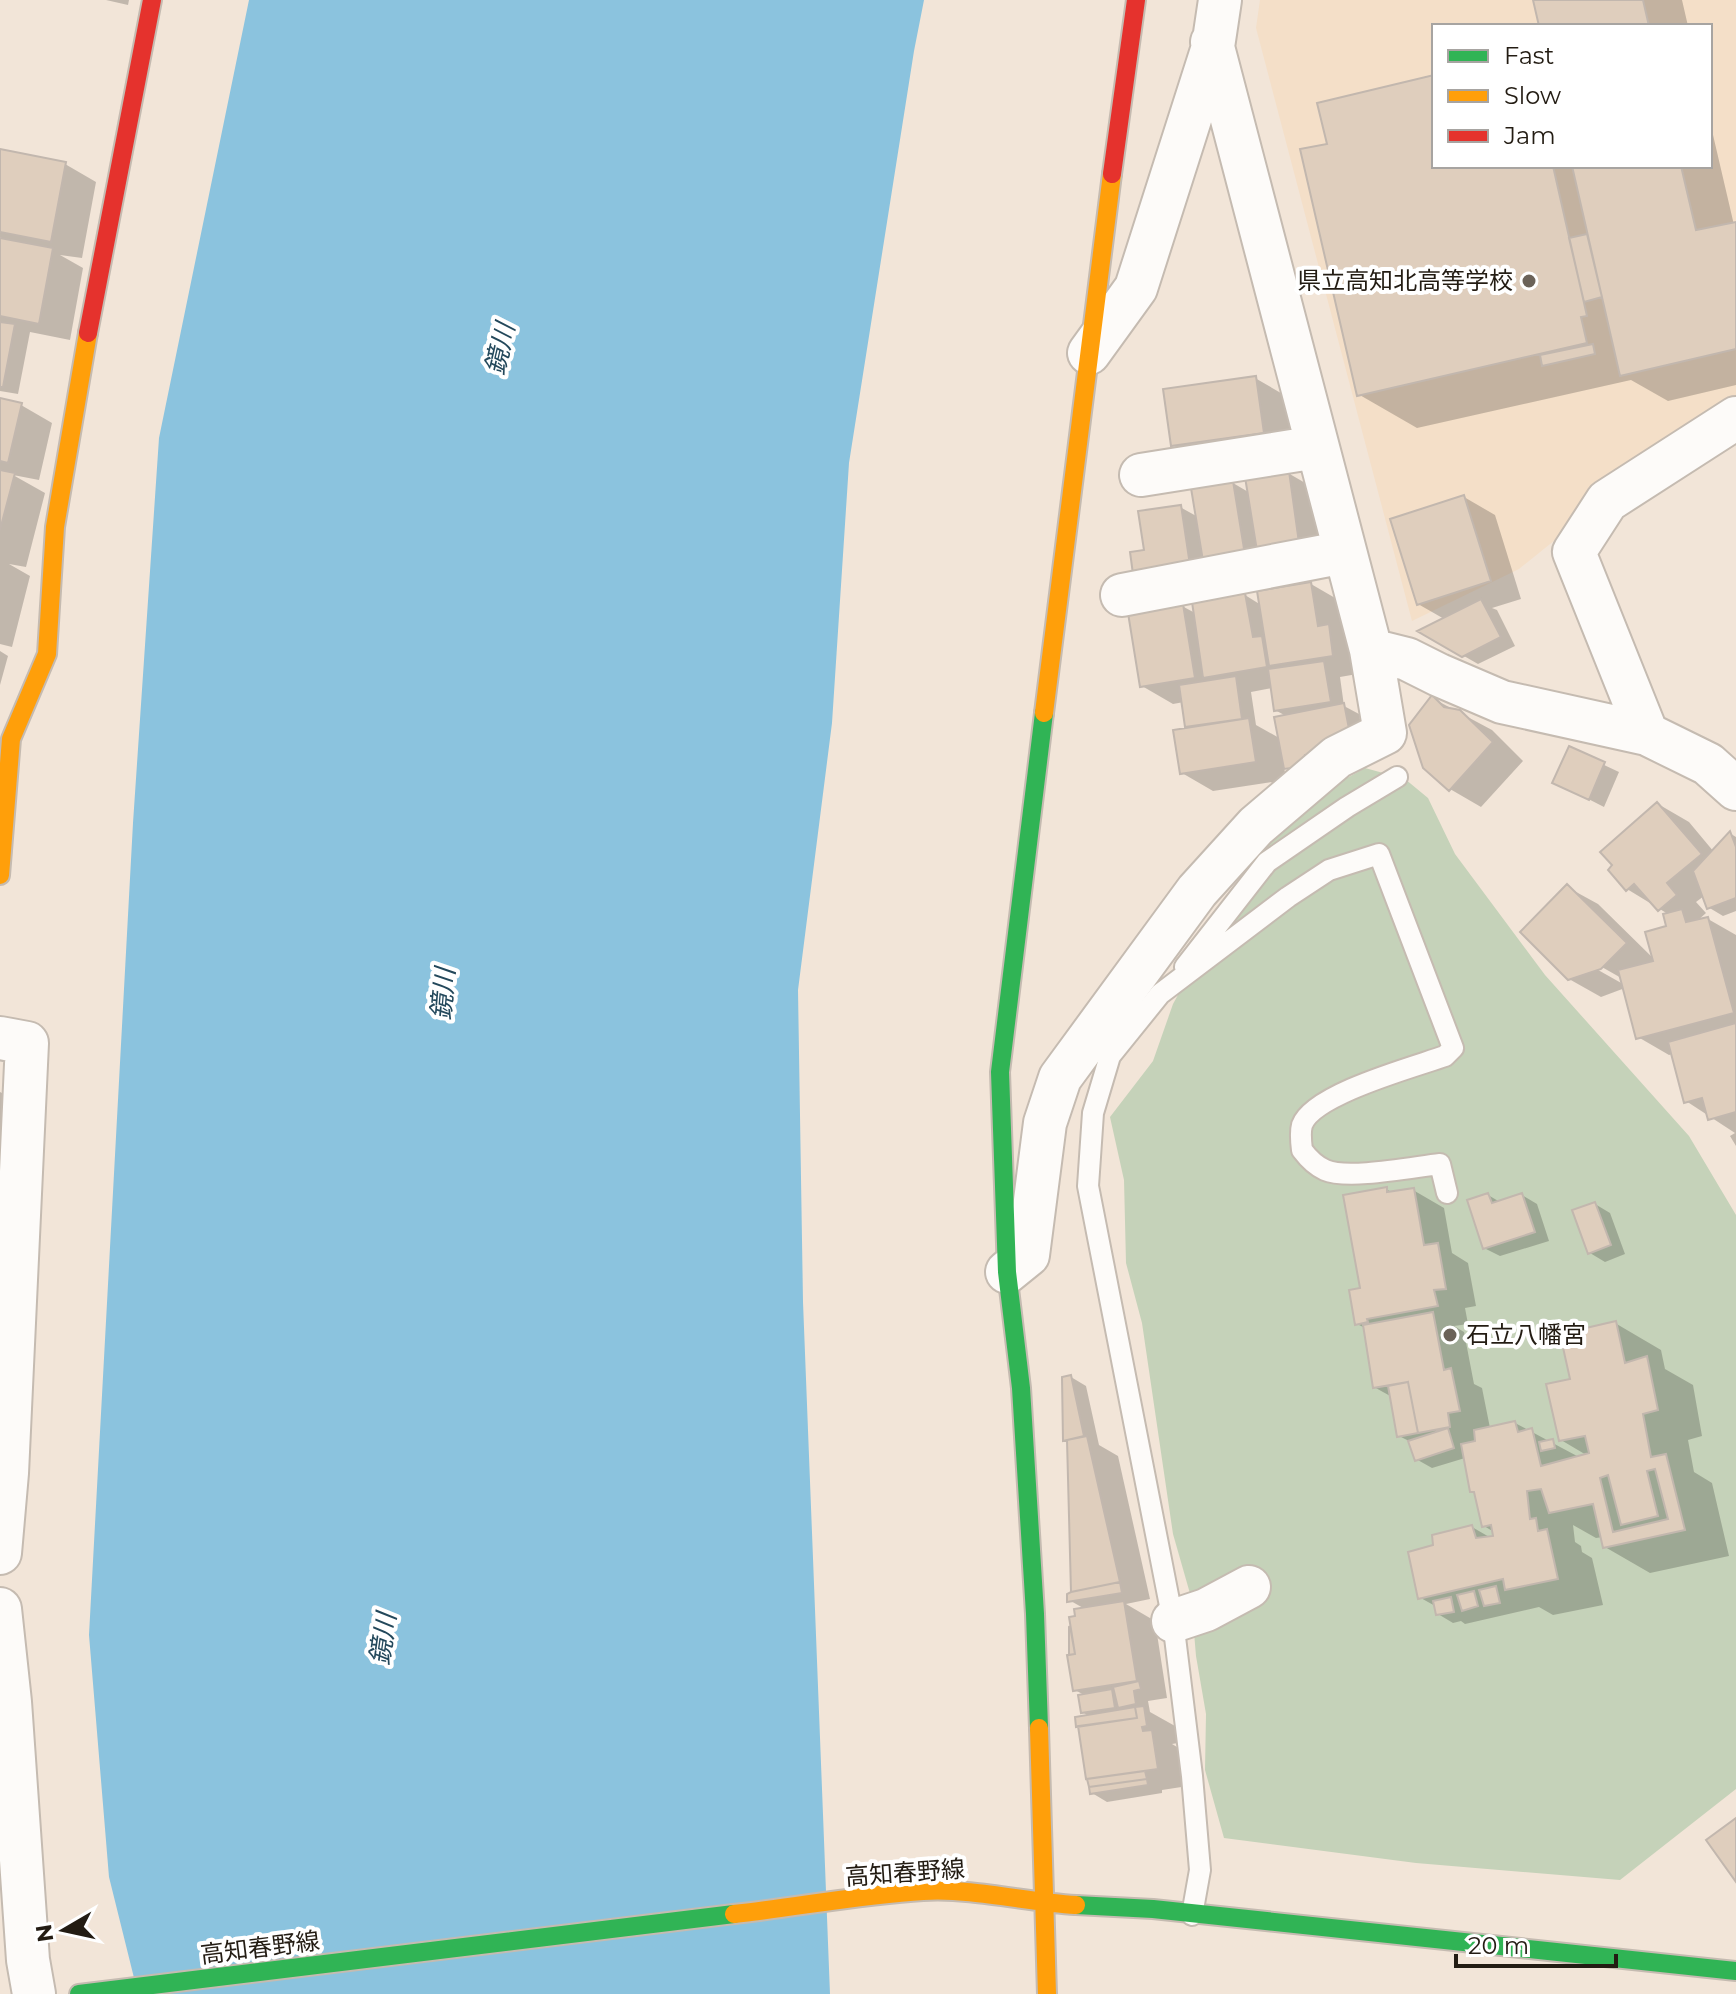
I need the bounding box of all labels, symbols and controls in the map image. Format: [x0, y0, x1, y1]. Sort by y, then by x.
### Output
legend [1432, 24, 1712, 168]
text: Fast [1504, 41, 1555, 70]
text: Slow [1504, 81, 1561, 110]
text: Jam [1503, 121, 1556, 150]
place label: 県立高知北高等学校 [1297, 266, 1513, 295]
marker: 県立高知北高等学校 [1520, 272, 1538, 290]
water label: 鏡川 [479, 317, 522, 378]
water label: 鏡川 [425, 964, 461, 1021]
place label: 石立八幡宮 [1466, 1320, 1586, 1349]
marker: 石立八幡宮 [1441, 1326, 1459, 1344]
water label: 鏡川 [364, 1608, 403, 1667]
street label: 高知春野線 [844, 1854, 966, 1891]
north arrow [24, 1890, 104, 1970]
scale bar [1456, 1918, 1616, 1968]
text: N [30, 1922, 59, 1944]
street label: 高知春野線 [199, 1926, 321, 1969]
text: 20 m [1468, 1931, 1529, 1960]

